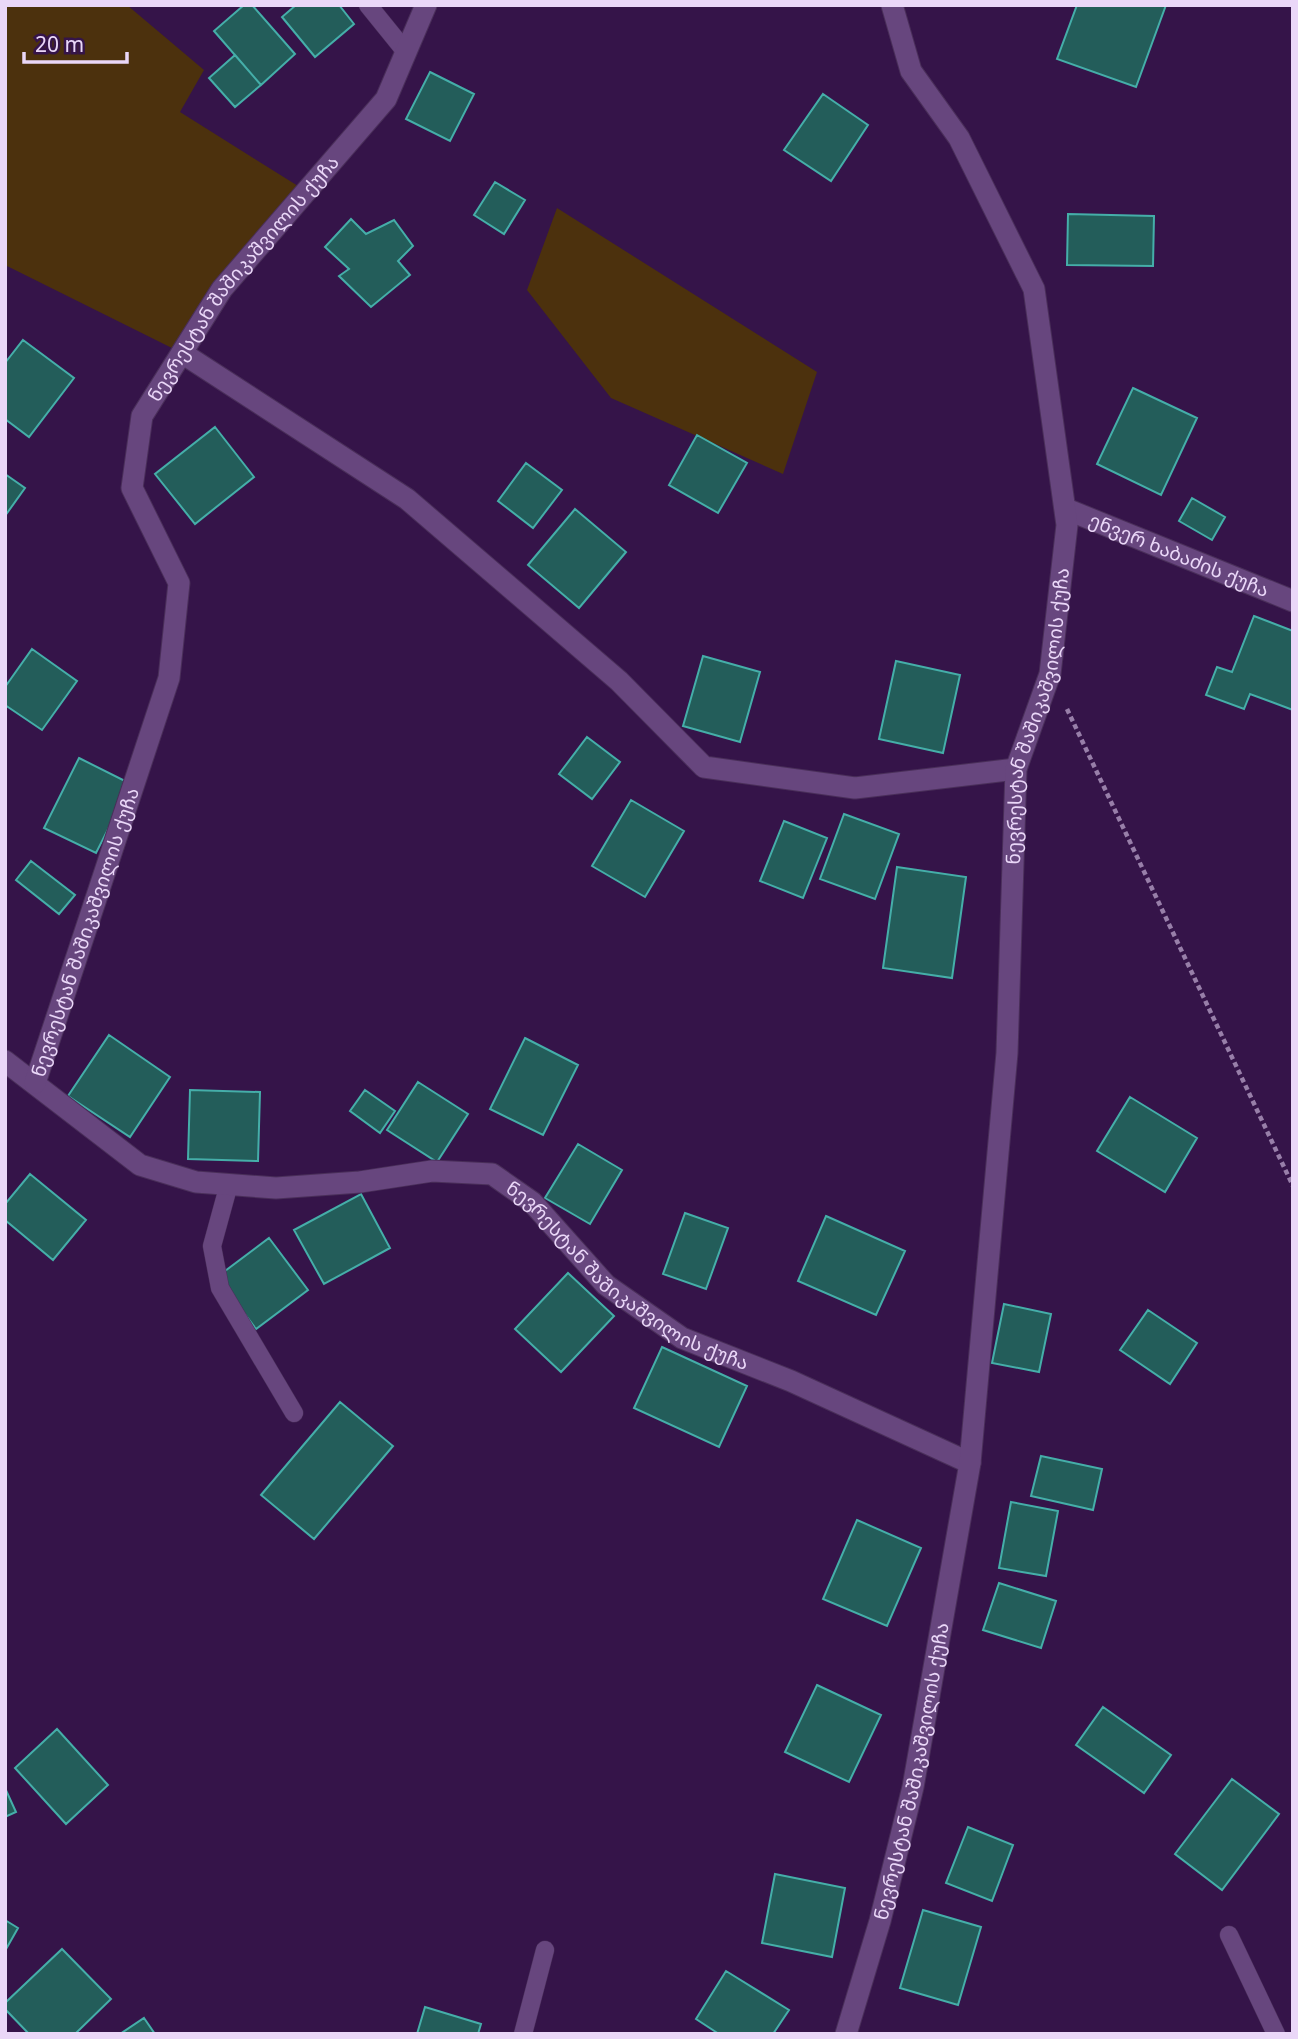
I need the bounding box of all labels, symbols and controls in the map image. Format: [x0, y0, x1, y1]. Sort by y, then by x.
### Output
scale bar [24, 21, 128, 65]
text: 20 m [35, 30, 84, 58]
street label: ნევრესტან შაშიკაშვილის ქუჩა [141, 150, 345, 406]
street label: ენვერ ხაბაძის ქუჩა [1085, 507, 1273, 603]
street label: ნევრესტან შაშიკაშვილის ქუჩა [1000, 566, 1075, 865]
street label: ნევრესტან შაშიკაშვილის ქუჩა [25, 784, 145, 1080]
street label: ნევრესტან შაშიკაშვილის ქუჩა [501, 1175, 753, 1376]
street label: ნევრესტან შაშიკაშვილის ქუჩა [868, 1621, 955, 1923]

